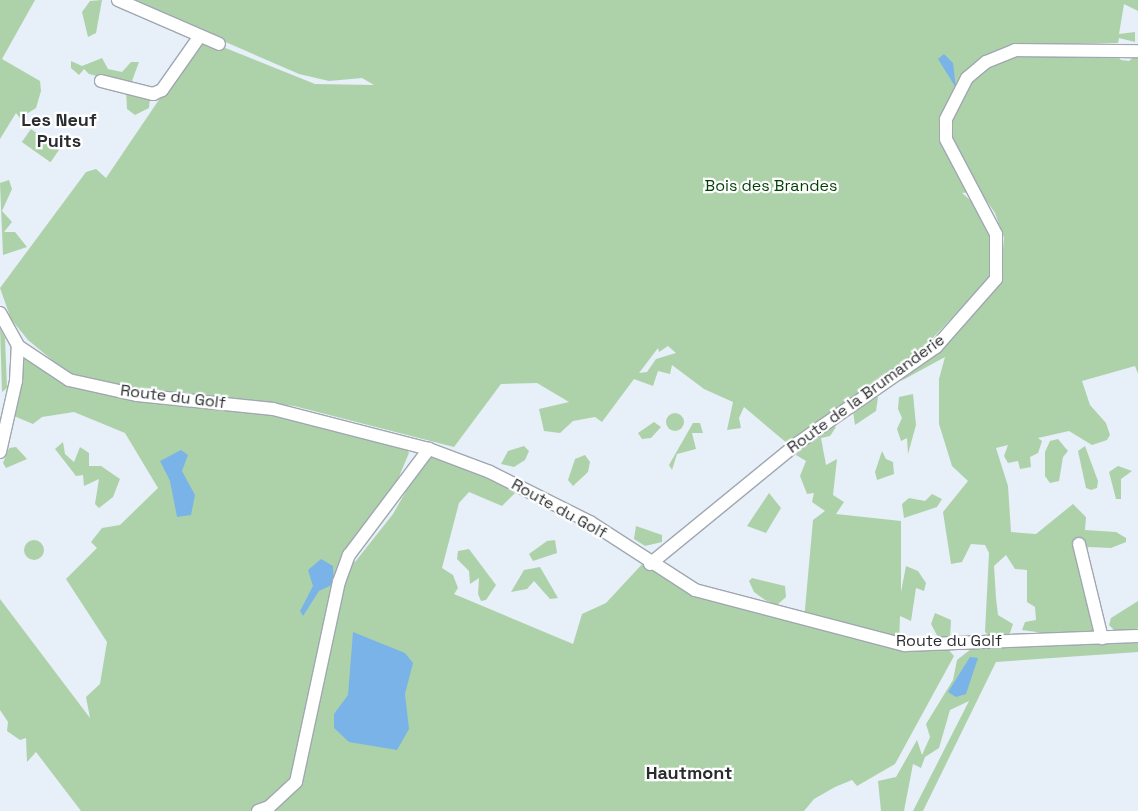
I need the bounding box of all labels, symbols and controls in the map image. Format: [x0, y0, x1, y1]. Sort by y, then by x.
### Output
district label: Les Neuf Puits [21, 110, 97, 152]
park label: Bois des Brandes [705, 176, 837, 196]
street label: Route de la Brumanderie [784, 330, 948, 458]
street label: Route du Golf [119, 381, 227, 413]
street label: Route du Golf [508, 475, 610, 543]
street label: Route du Golf [896, 631, 1002, 651]
district label: Hautmont [646, 762, 732, 784]

